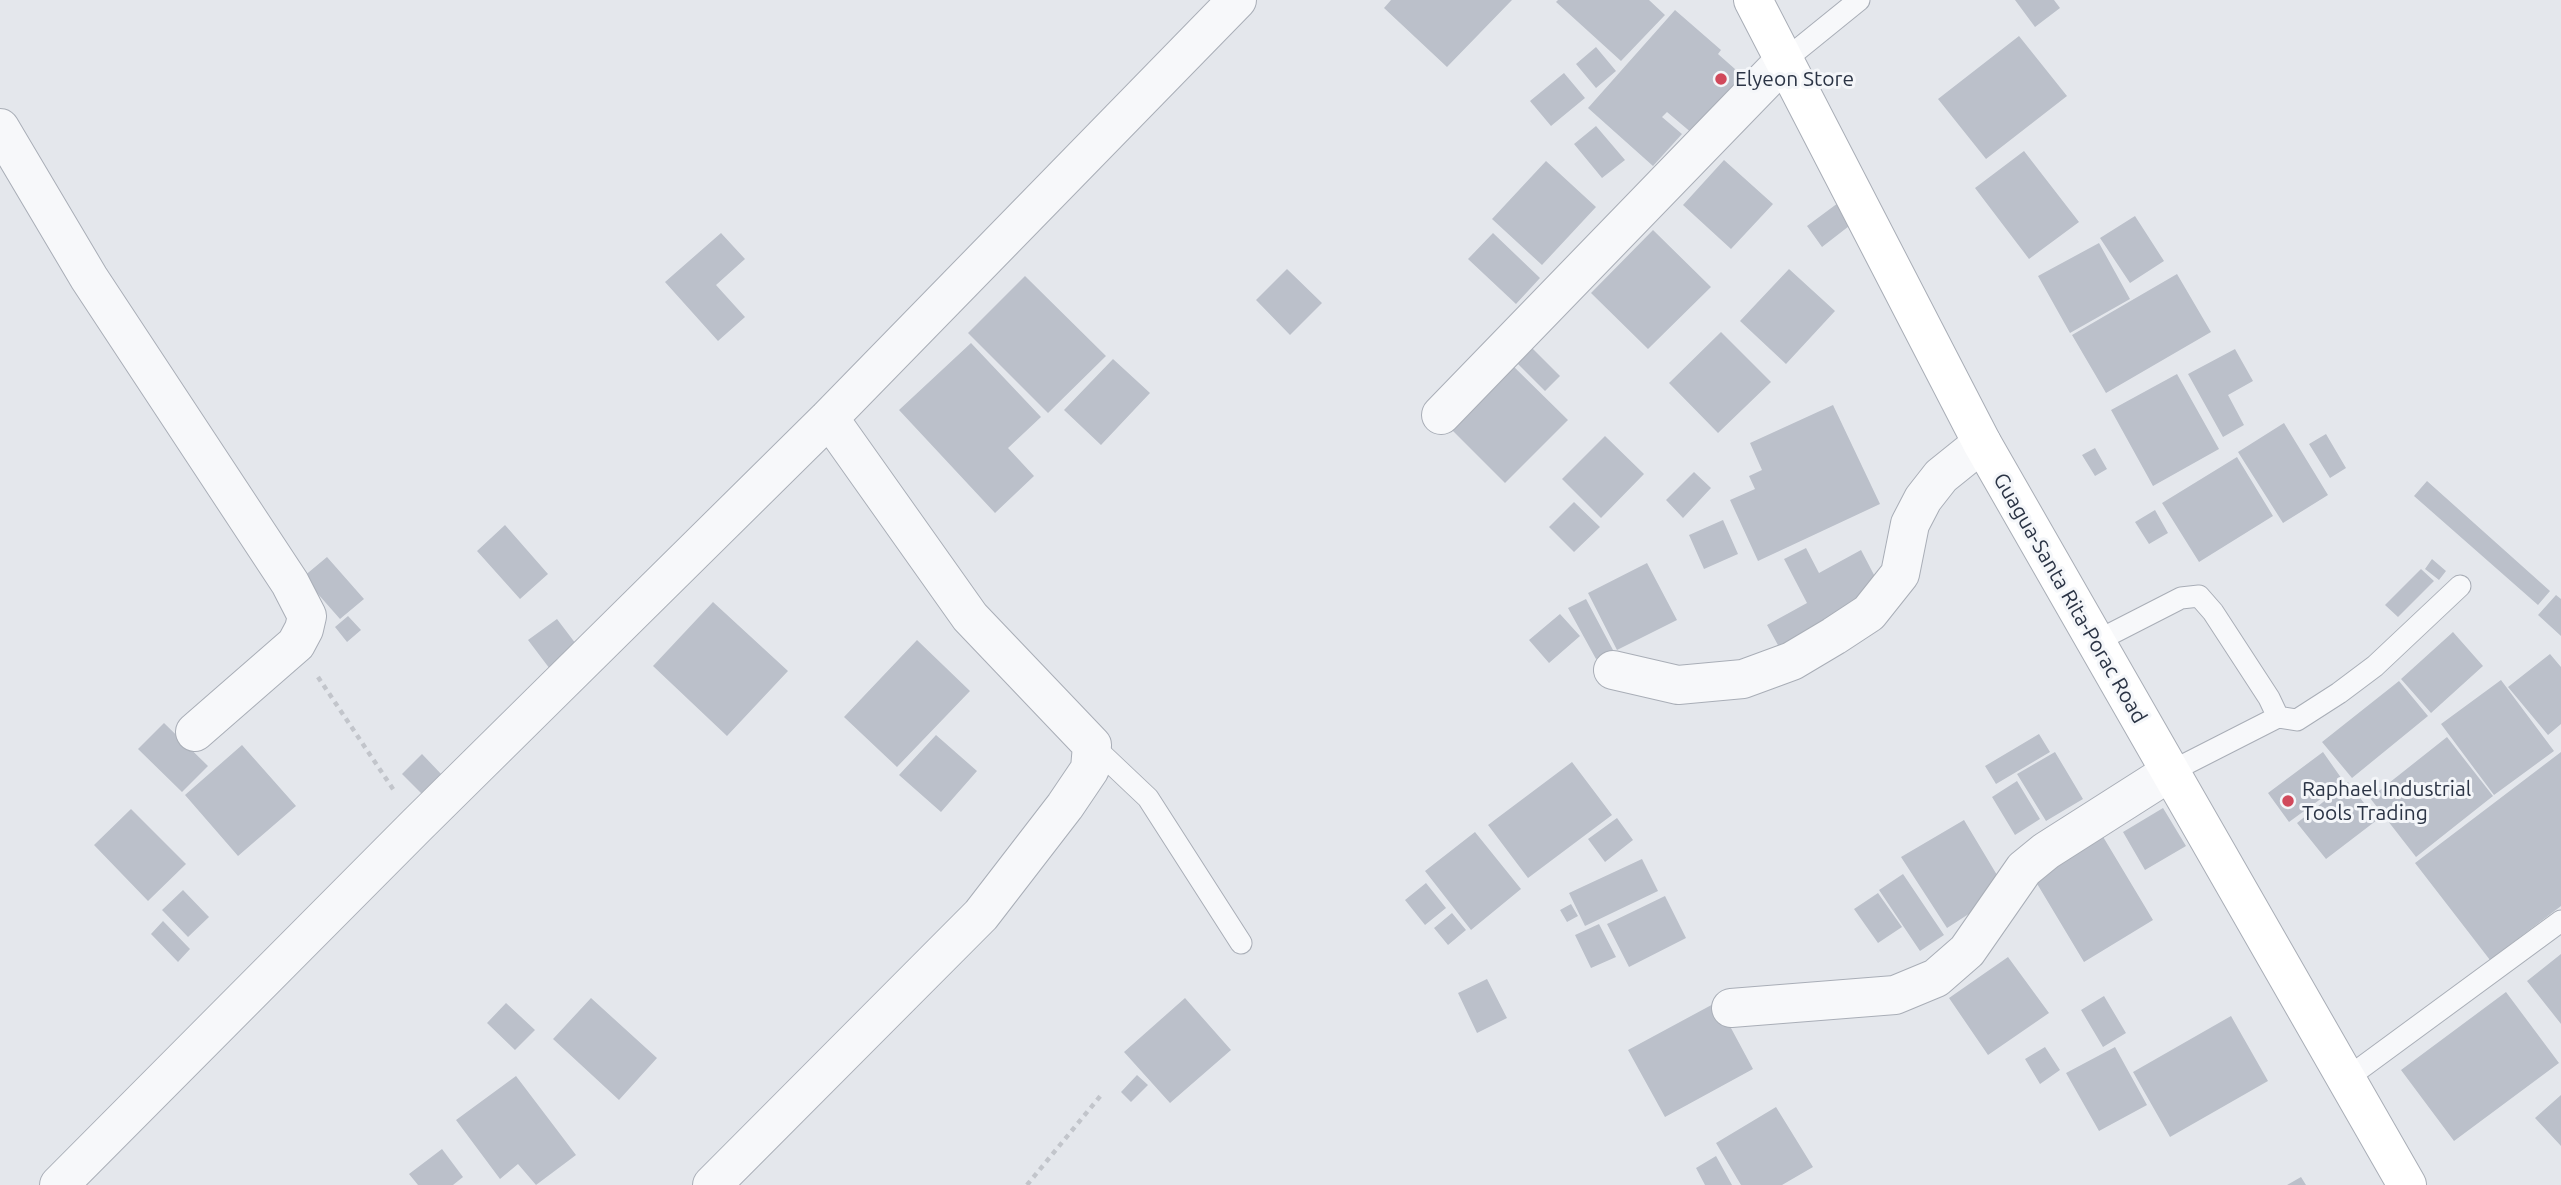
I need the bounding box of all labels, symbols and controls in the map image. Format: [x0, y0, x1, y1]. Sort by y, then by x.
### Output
place label: Elyeon Store [1735, 66, 1854, 92]
marker: Elyeon Store [1713, 71, 1729, 87]
street label: Guagua-Santa Rita-Porac Road [1988, 468, 2152, 728]
place label: Raphael Industrial Tools Trading [2302, 776, 2471, 826]
marker: Raphael Industrial Tools Trading [2280, 793, 2296, 809]

